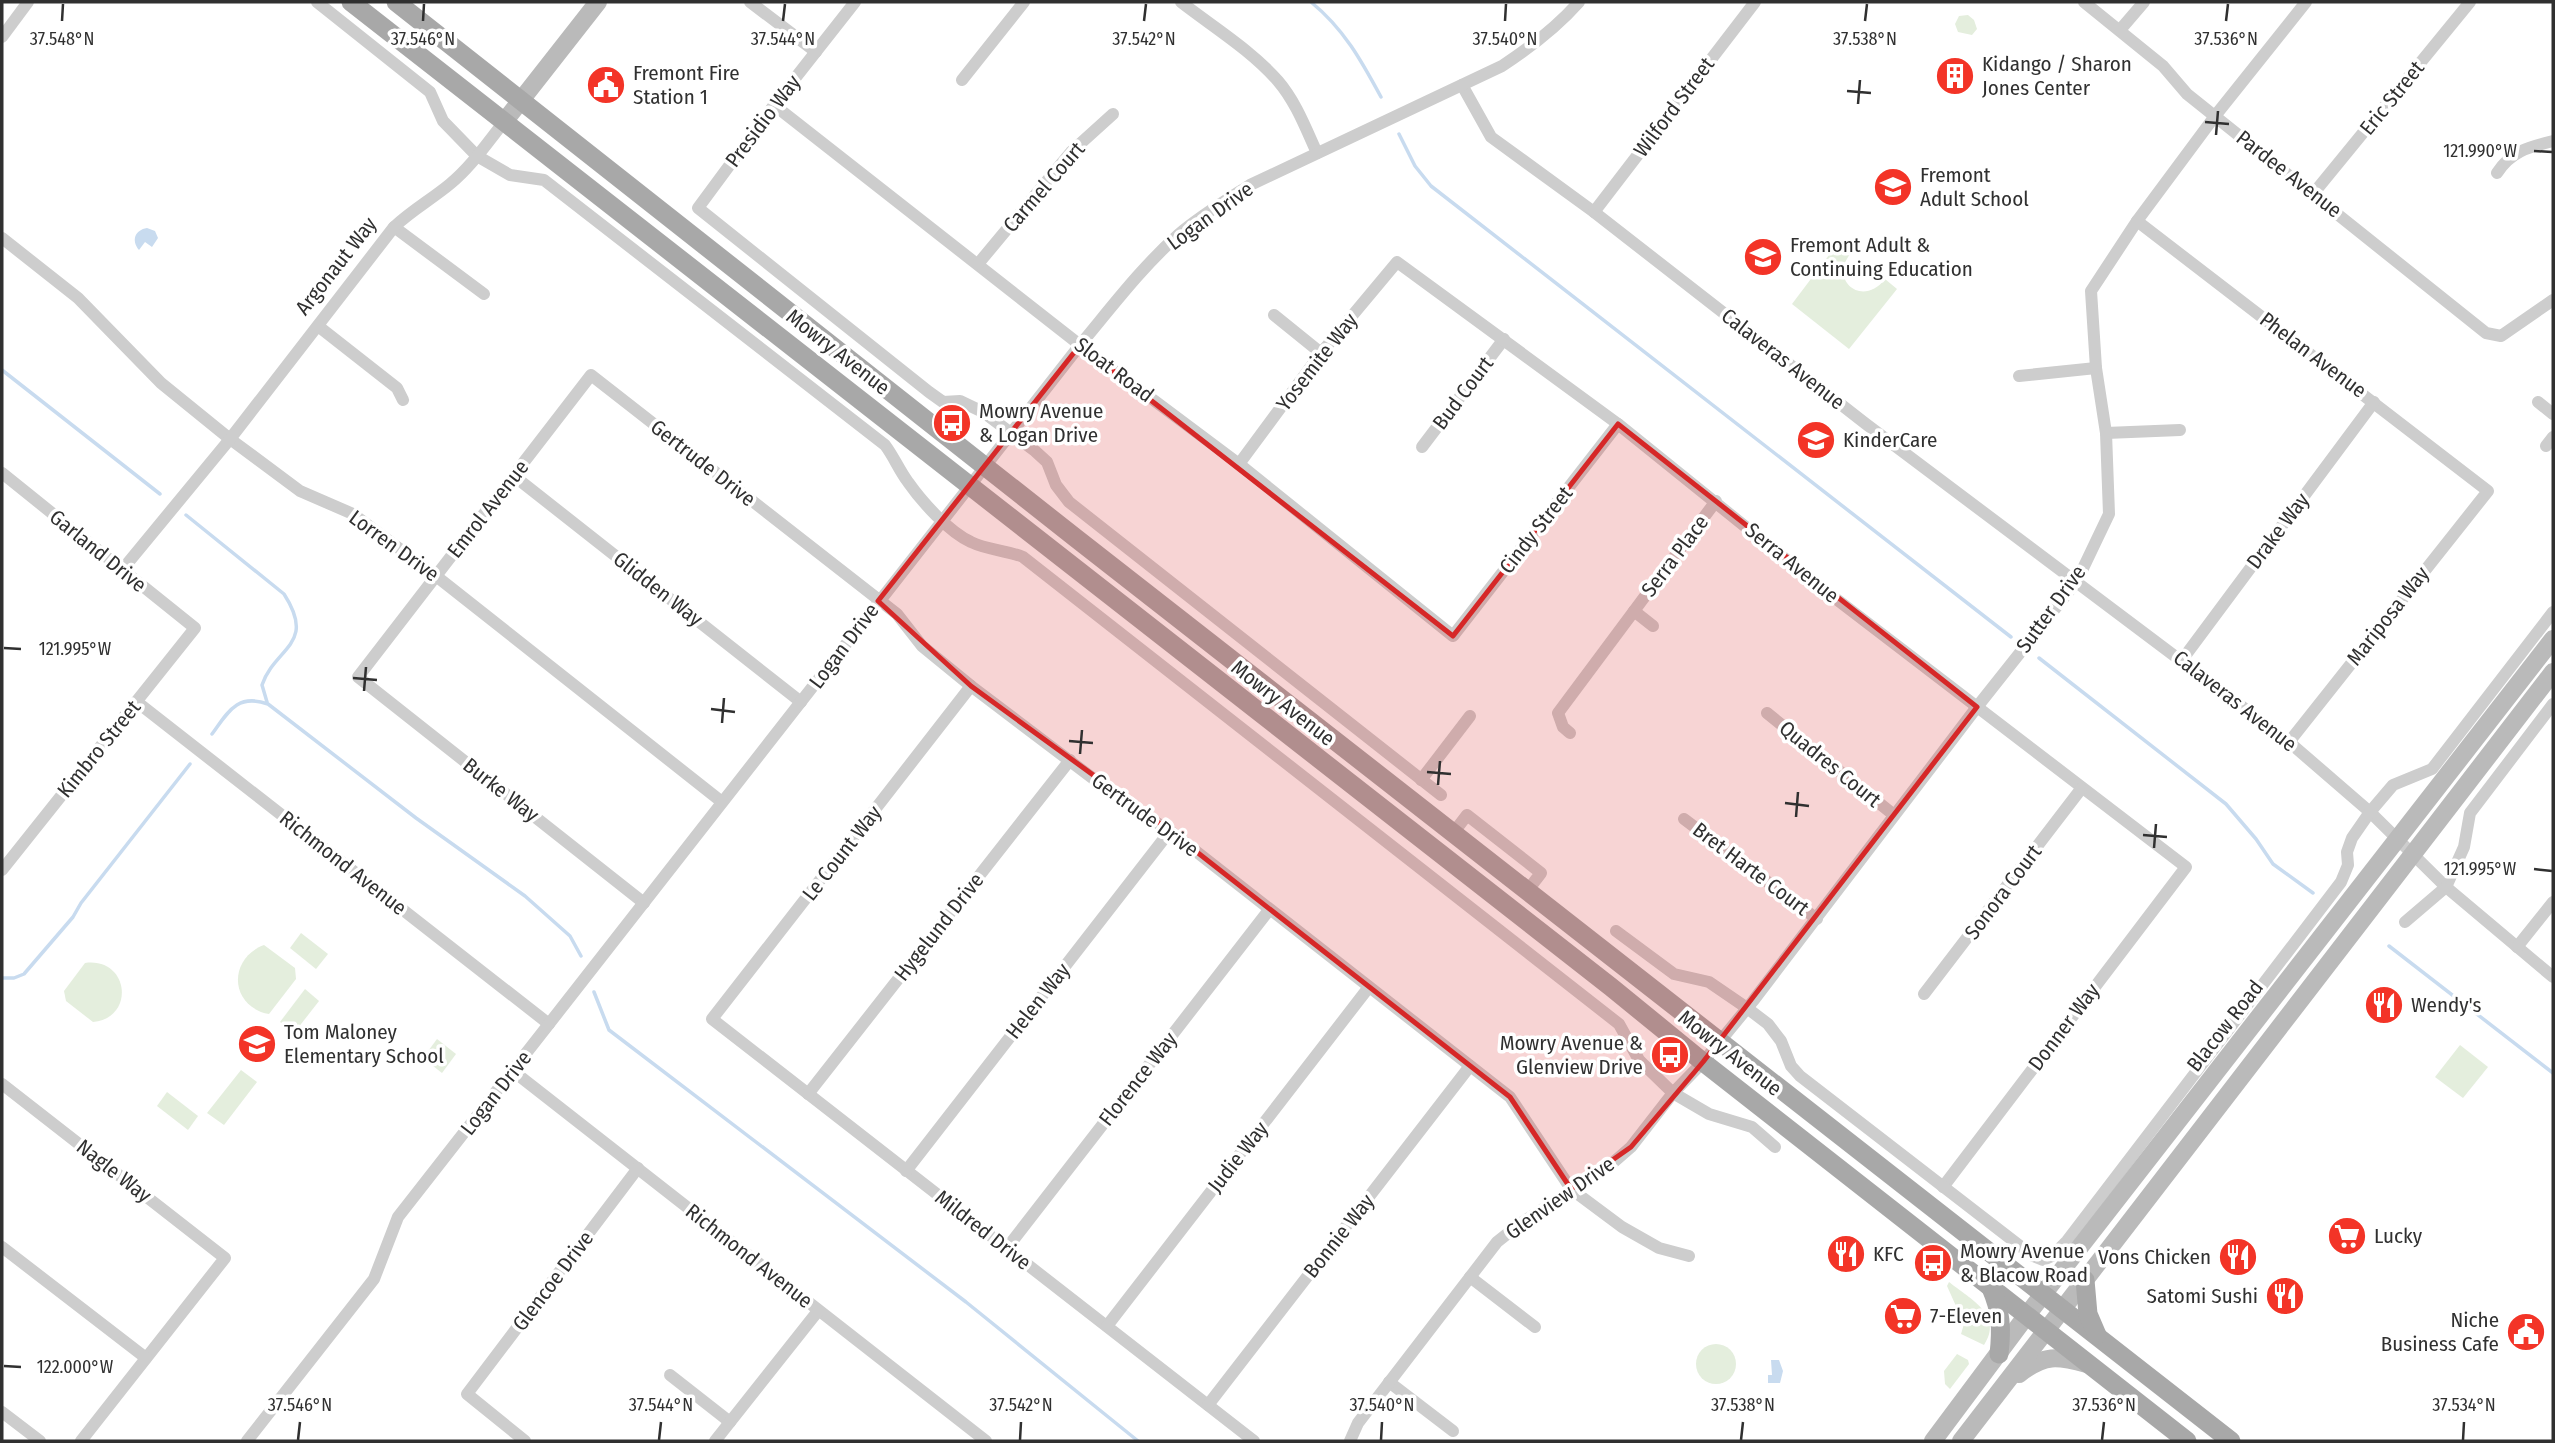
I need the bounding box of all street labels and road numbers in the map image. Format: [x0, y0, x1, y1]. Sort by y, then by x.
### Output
street label: Wilford Street [1628, 52, 1720, 162]
street label: Eric Street [2354, 56, 2430, 140]
street label: Presidio Way [720, 69, 807, 172]
street label: Pardee Avenue [2231, 125, 2347, 223]
street label: Carmel Court [998, 136, 1090, 238]
street label: Logan Drive [1162, 176, 1258, 256]
street label: Argonaut Way [290, 211, 383, 320]
street label: Mowry Avenue [781, 303, 895, 401]
street label: Calaveras Avenue [1716, 303, 1850, 415]
street label: Phelan Avenue [2255, 306, 2371, 404]
street label: Yosemite Way [1271, 307, 1364, 416]
street label: Sloat Road [1069, 332, 1159, 408]
street label: Bud Court [1427, 351, 1499, 435]
street label: Gertrude Drive [645, 414, 761, 512]
street label: Emrol Avenue [442, 455, 534, 563]
street label: Cindy Street [1494, 481, 1578, 579]
street label: Drake Way [2241, 487, 2315, 574]
street label: Garland Drive [44, 504, 152, 598]
street label: Lorren Drive [344, 505, 444, 587]
street label: Serra Place [1636, 510, 1714, 602]
street label: Serra Avenue [1740, 517, 1844, 609]
street label: Glidden Way [608, 546, 708, 632]
street label: Sutter Drive [2011, 560, 2091, 658]
street label: Mariposa Way [2341, 561, 2435, 671]
street label: Logan Drive [803, 598, 885, 694]
street label: Calaveras Avenue [2168, 645, 2302, 757]
street label: Mowry Avenue [1226, 654, 1340, 752]
street label: Kimbro Street [52, 695, 146, 803]
street label: Quadres Court [1774, 715, 1886, 813]
street label: Burke Way [458, 752, 545, 828]
street label: Gertrude Drive [1086, 767, 1204, 863]
street label: Le Count Way [797, 800, 888, 906]
street label: Richmond Avenue [274, 805, 412, 921]
street label: Bret Harte Court [1688, 817, 1814, 921]
street label: Sonora Court [1959, 839, 2047, 945]
street label: Hygelund Drive [889, 868, 989, 986]
street label: Helen Way [1000, 957, 1076, 1044]
street label: Blacow Road [2181, 975, 2269, 1077]
street label: Donner Way [2023, 978, 2106, 1076]
street label: Mowry Avenue [1673, 1004, 1787, 1102]
street label: Florence Way [1093, 1026, 1183, 1131]
street label: Logan Drive [455, 1046, 537, 1140]
street label: Judie Way [1202, 1116, 1274, 1198]
street label: Nagle Way [71, 1134, 157, 1209]
street label: Glenview Drive [1501, 1151, 1619, 1245]
street label: Mildred Drive [930, 1184, 1036, 1276]
street label: Bonnie Way [1298, 1188, 1380, 1283]
street label: Richmond Avenue [680, 1198, 818, 1314]
street label: Glencoe Drive [507, 1226, 599, 1336]

